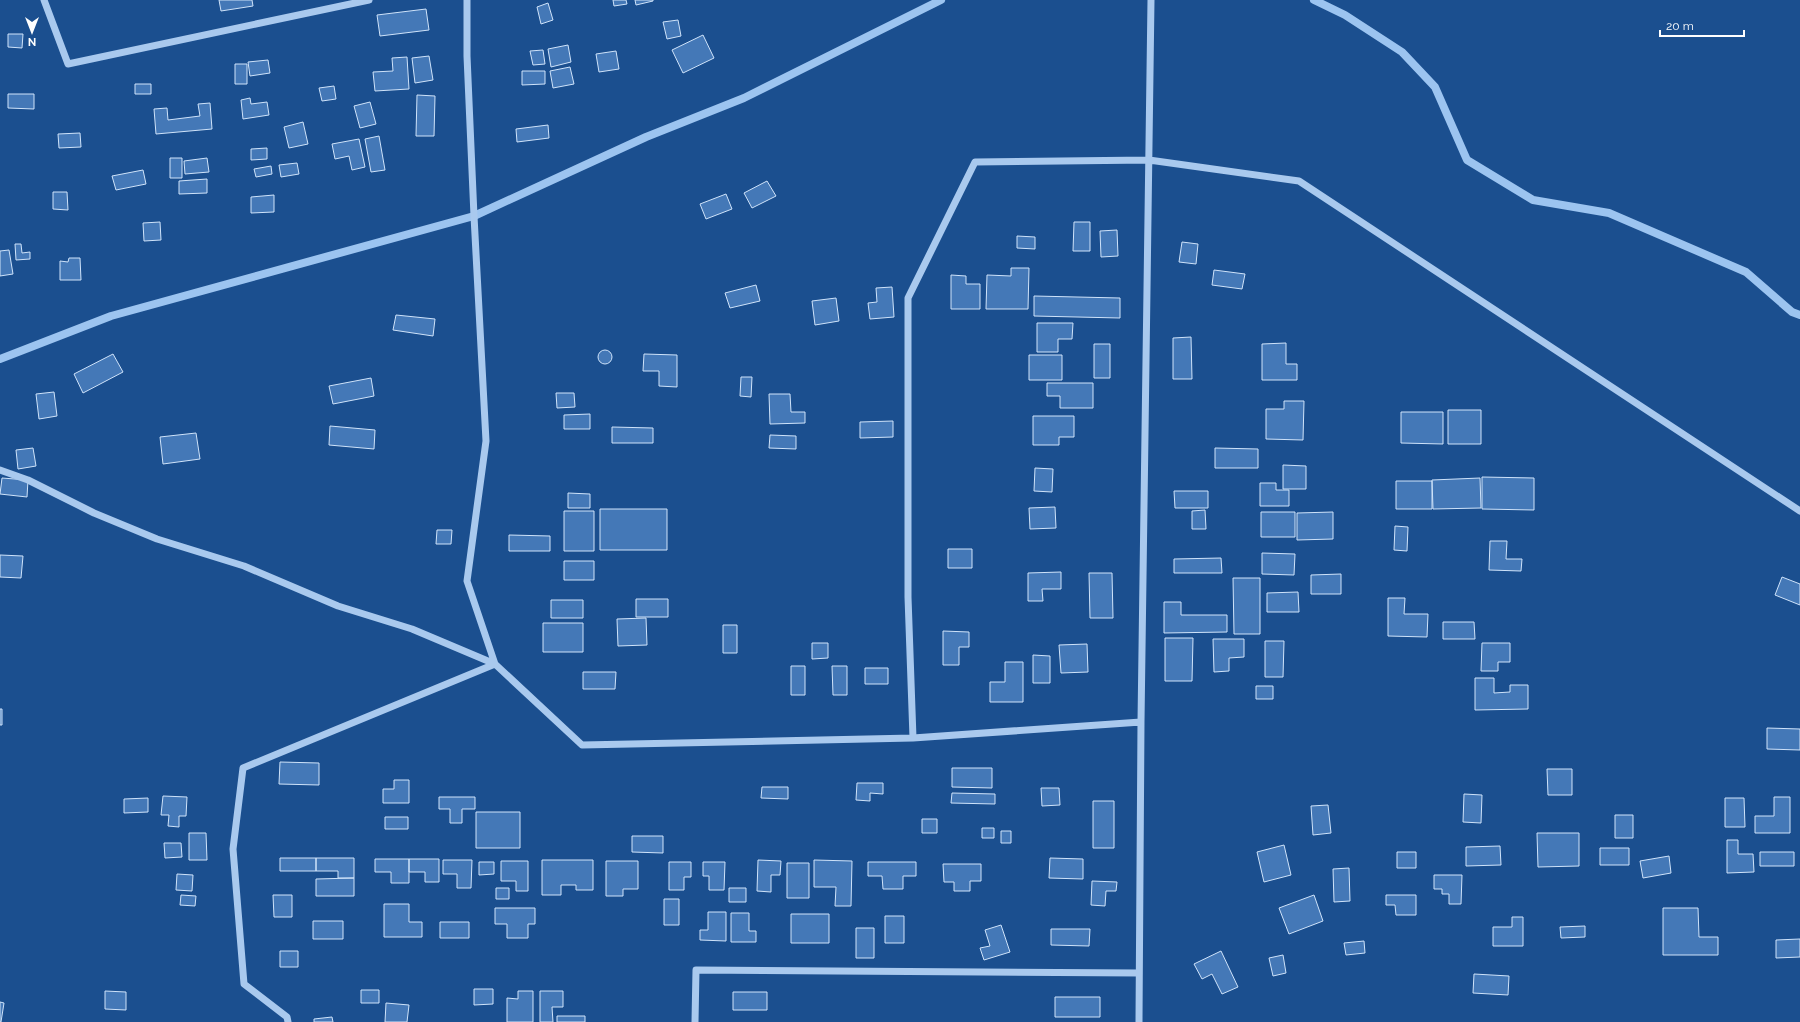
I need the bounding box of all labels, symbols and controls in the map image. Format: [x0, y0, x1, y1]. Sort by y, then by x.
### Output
north arrow [12, 12, 52, 52]
scale bar [1660, 12, 1744, 38]
text: 20 m [1666, 19, 1694, 33]
text: N [28, 35, 36, 48]

